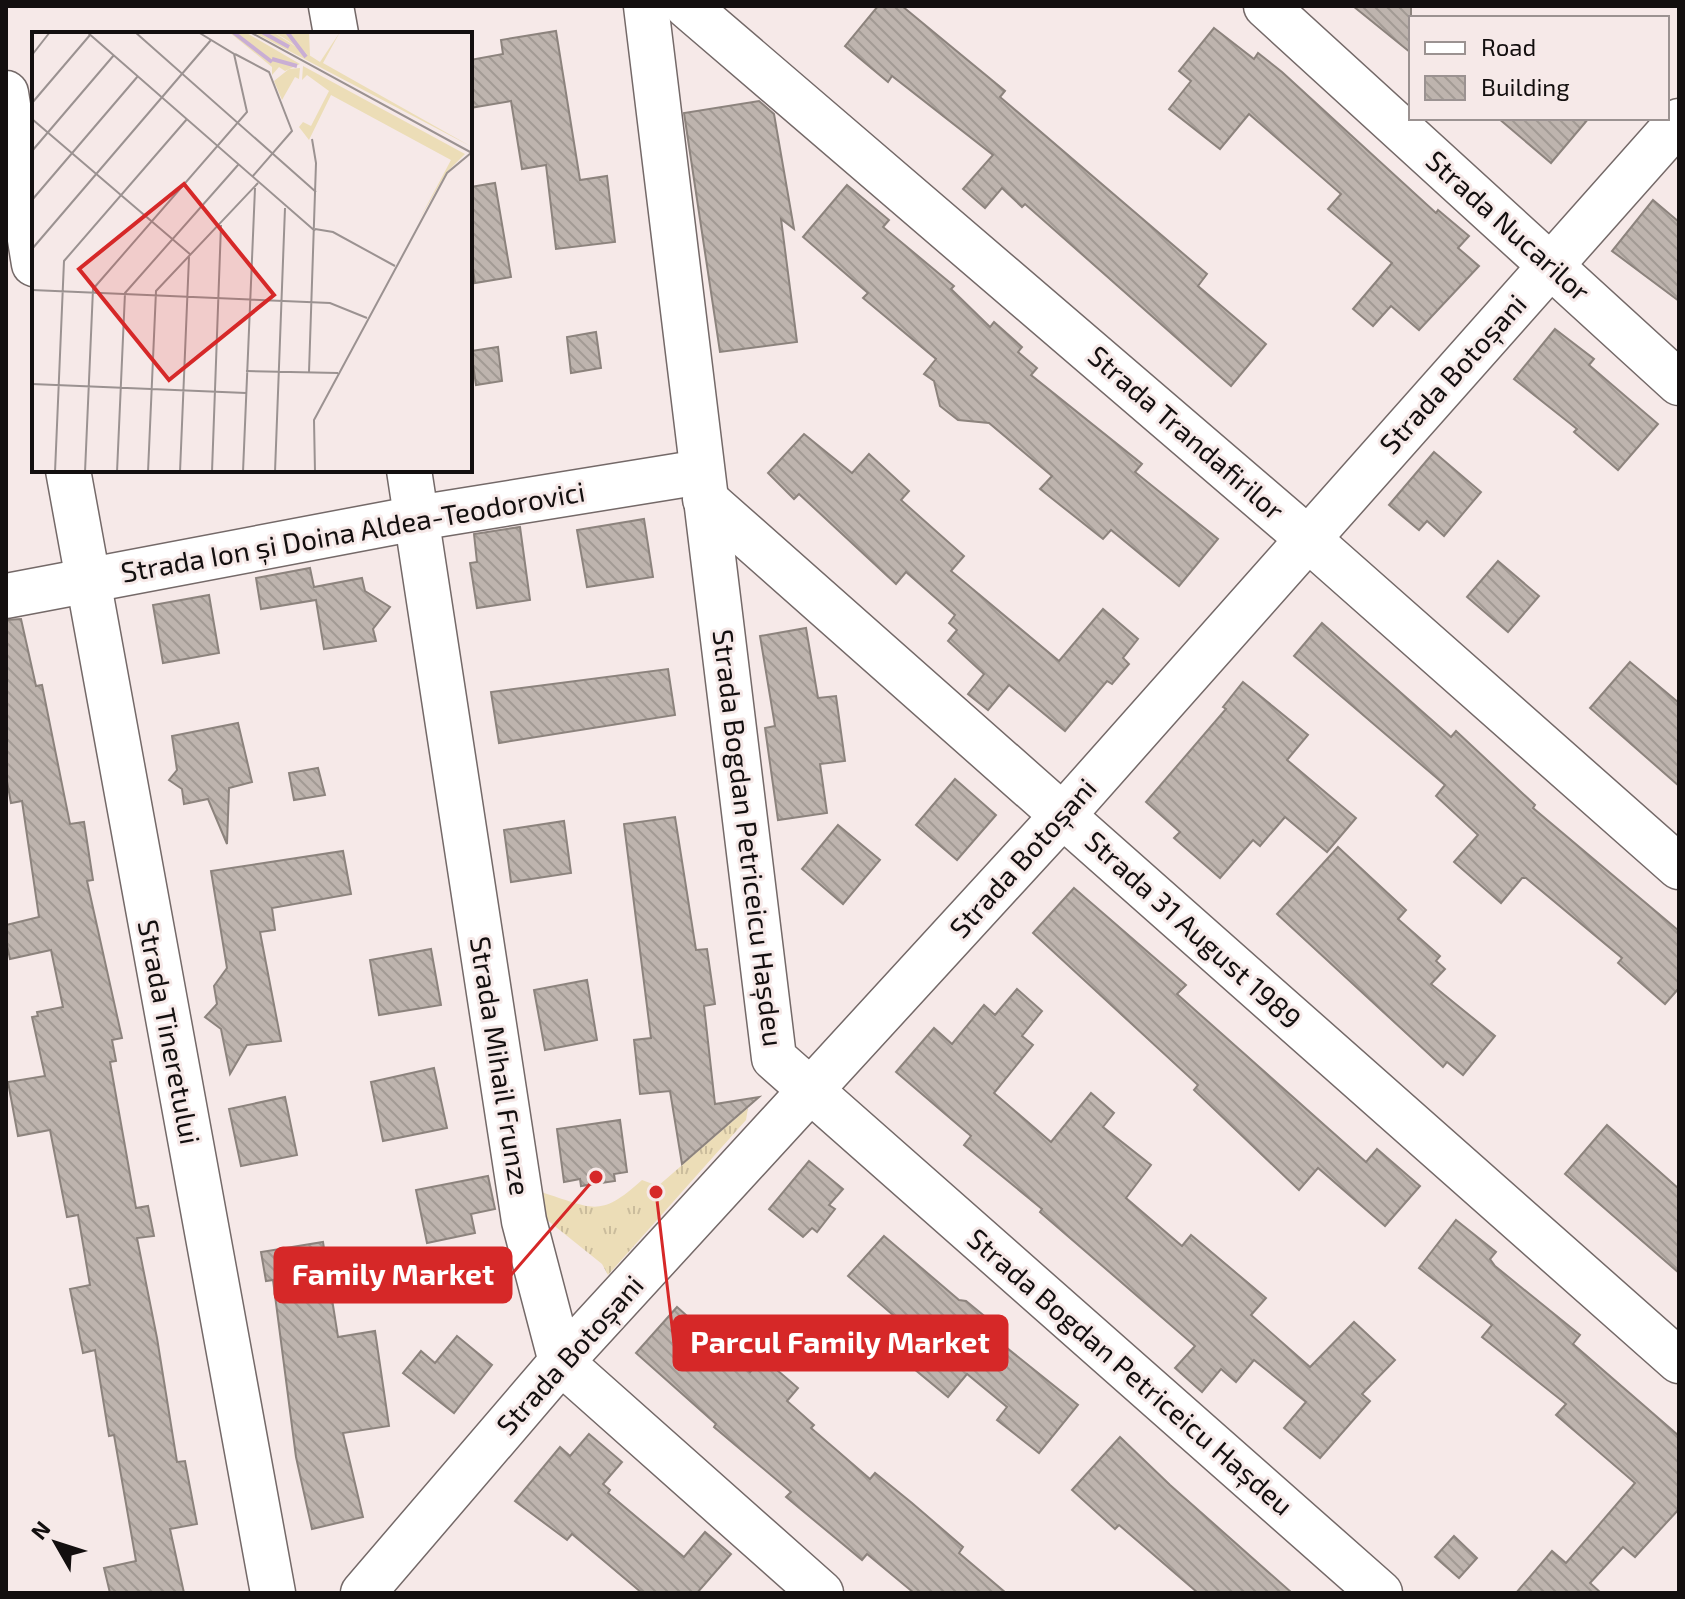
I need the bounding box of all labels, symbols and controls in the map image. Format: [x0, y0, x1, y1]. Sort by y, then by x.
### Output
legend [1409, 16, 1669, 120]
inset map [32, 32, 472, 472]
text: Road [1481, 32, 1536, 61]
text: Building [1481, 72, 1570, 101]
street label: Strada Nucarilor [1420, 143, 1598, 308]
street label: Strada Botoșani [1372, 286, 1534, 462]
street label: Strada Trandafirilor [1082, 338, 1292, 527]
street label: Strada Ion și Doina Aldea-Teodorovici [118, 473, 588, 591]
street label: Strada Bogdan Petriceicu Hașdeu [705, 627, 791, 1049]
street label: Strada Botoșani [942, 770, 1104, 946]
street label: Strada 31 August 1989 [1079, 823, 1309, 1035]
street label: Strada Tineretului [132, 917, 208, 1147]
street label: Strada Mihail Frunze [464, 934, 538, 1198]
street label: Strada Bogdan Petriceicu Hașdeu [960, 1221, 1300, 1523]
callout: Family Market [275, 1248, 511, 1302]
text: Family Market [292, 1255, 494, 1292]
street label: Strada Botoșani [489, 1267, 651, 1443]
callout: Parcul Family Market [674, 1316, 1007, 1370]
text: Parcul Family Market [690, 1323, 990, 1360]
north arrow [16, 1503, 96, 1583]
text: N [25, 1515, 55, 1544]

